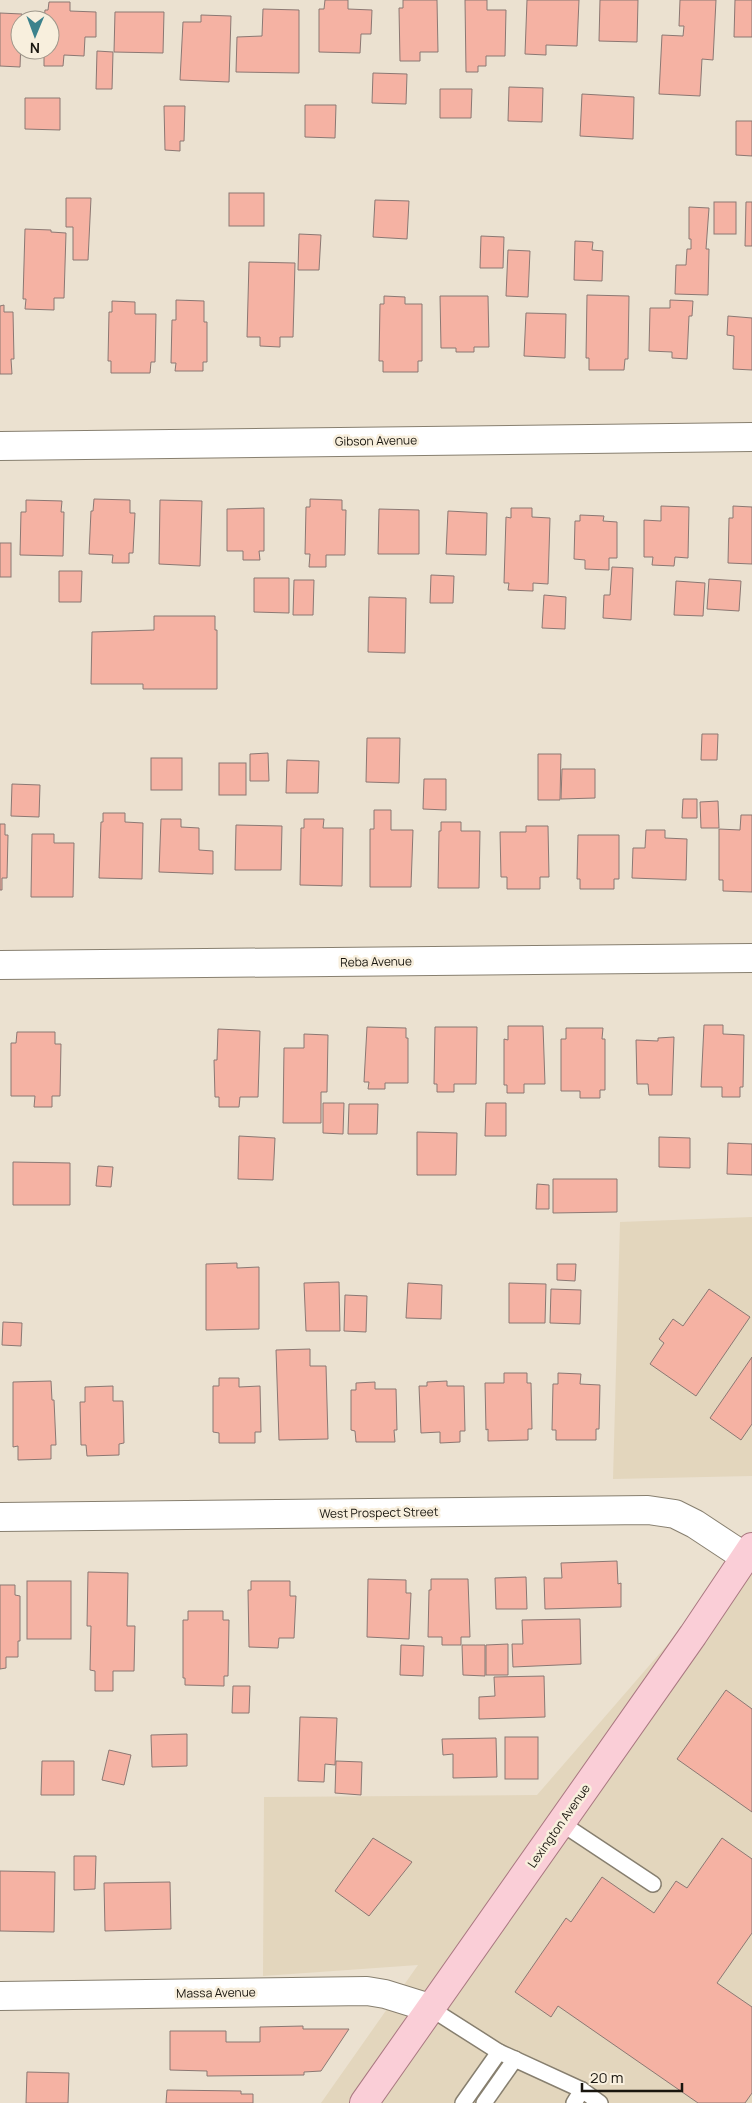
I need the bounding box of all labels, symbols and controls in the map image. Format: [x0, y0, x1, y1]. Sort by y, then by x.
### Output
north arrow [10, 10, 60, 60]
text: N [30, 39, 40, 58]
street label: Gibson Avenue [335, 431, 417, 450]
street label: Reba Avenue [340, 952, 412, 971]
street label: West Prospect Street [319, 1503, 439, 1522]
street label: Lexington Avenue [523, 1780, 594, 1871]
street label: Massa Avenue [176, 1983, 256, 2002]
scale bar [582, 2060, 682, 2092]
text: 20 m [590, 2067, 623, 2088]

